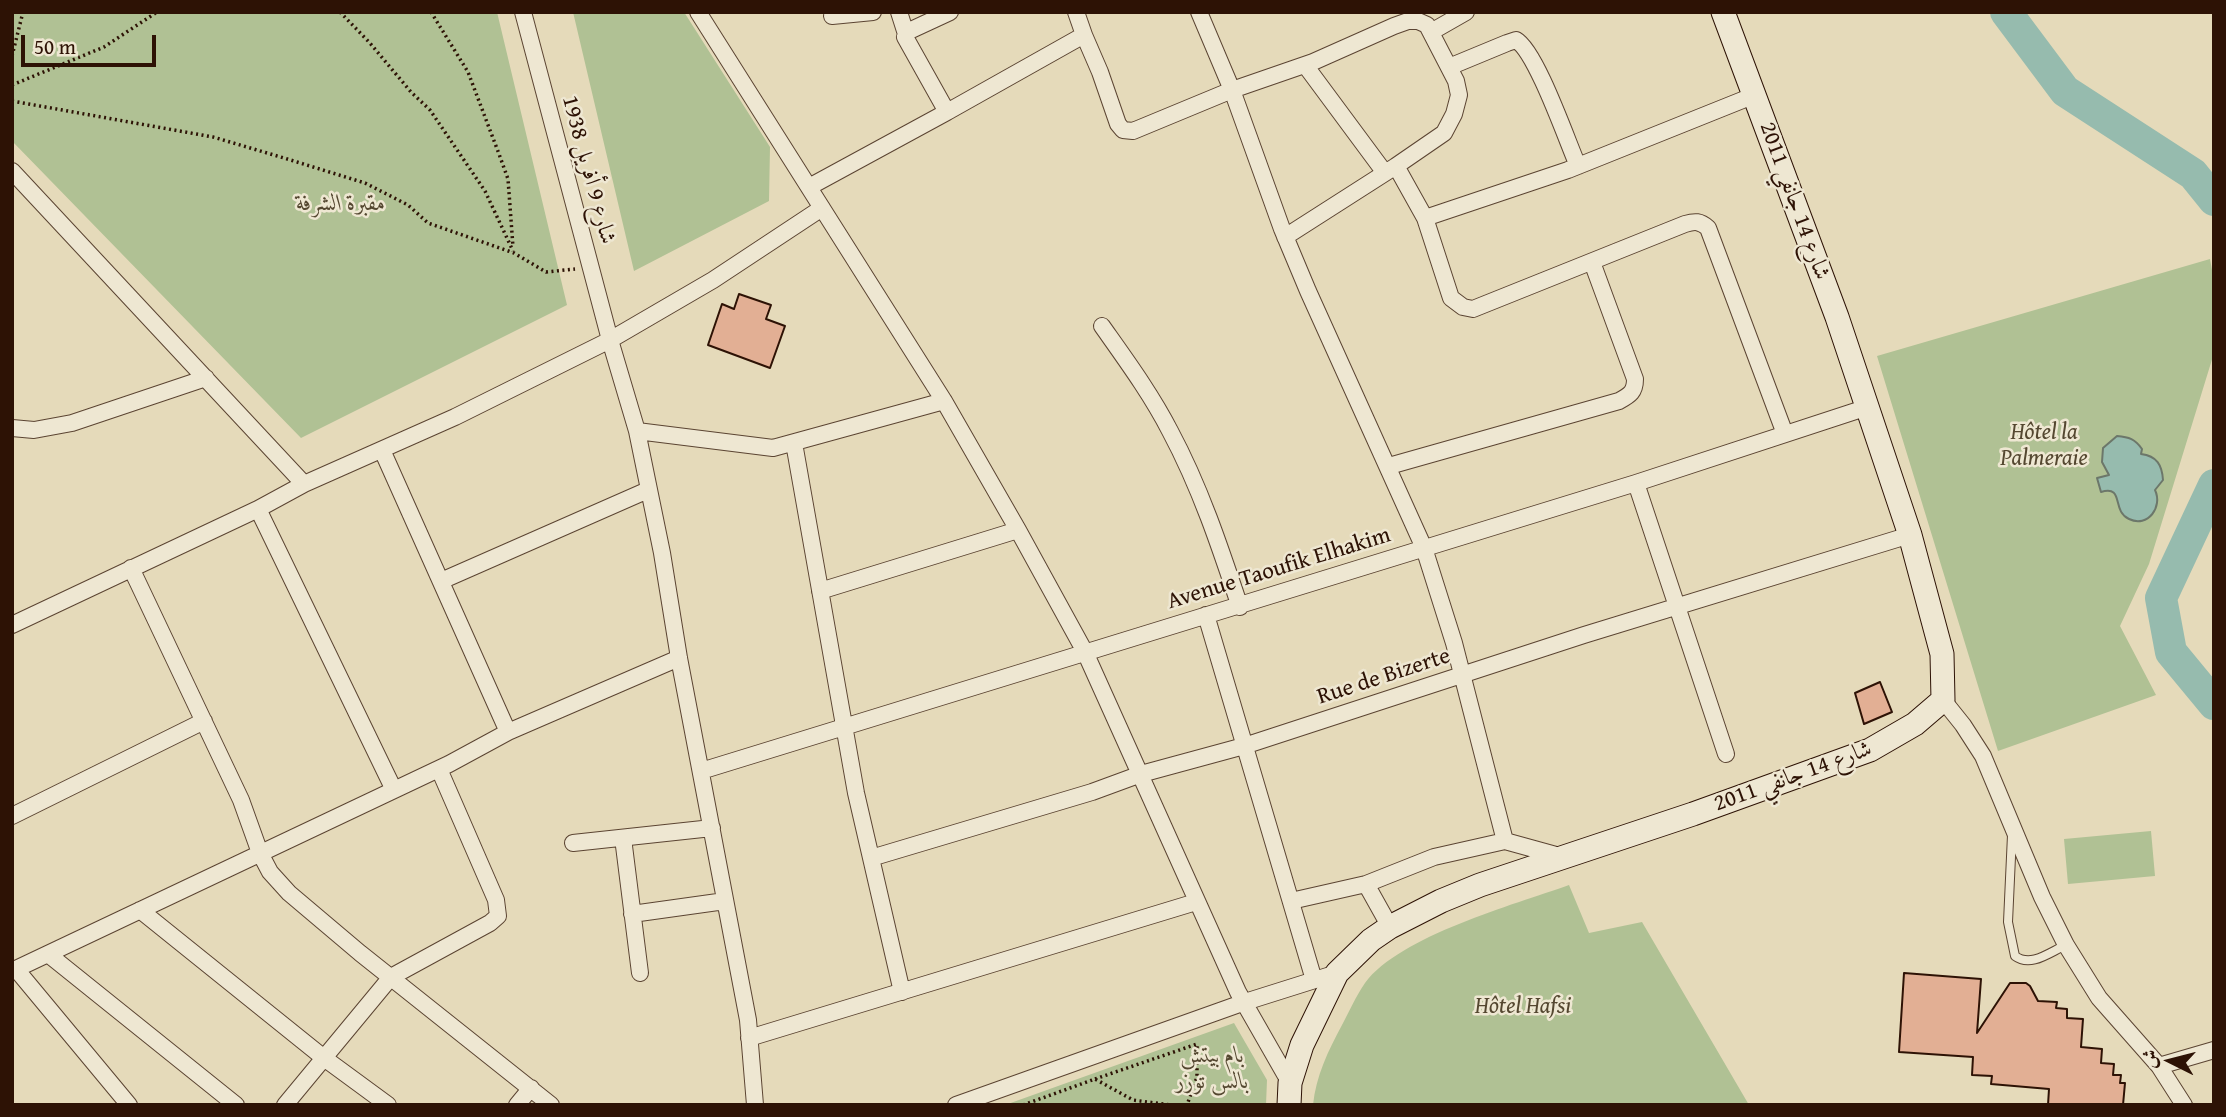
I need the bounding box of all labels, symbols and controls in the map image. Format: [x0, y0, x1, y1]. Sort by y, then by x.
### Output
scale bar [24, 21, 159, 65]
text: 50 m [34, 31, 76, 62]
street label: شارع 9 أفريل 1938 [555, 93, 621, 247]
street label: شارع 14 جانفي 2011 [1753, 118, 1835, 284]
park label: مقبرة الشرفة [296, 190, 386, 218]
park label: Hôtel la Palmeraie [2000, 419, 2088, 473]
street label: Avenue Taoufik Elhakim [1164, 522, 1394, 616]
street label: Rue de Bizerte [1314, 642, 1454, 712]
street label: شارع 14 جانفي 2011 [1710, 736, 1876, 818]
park label: Hôtel Hafsi [1475, 993, 1571, 1021]
north arrow [2135, 1026, 2205, 1096]
park label: بام بيتش بالس توزر [1175, 1042, 1249, 1096]
text: ش [2134, 1048, 2164, 1070]

